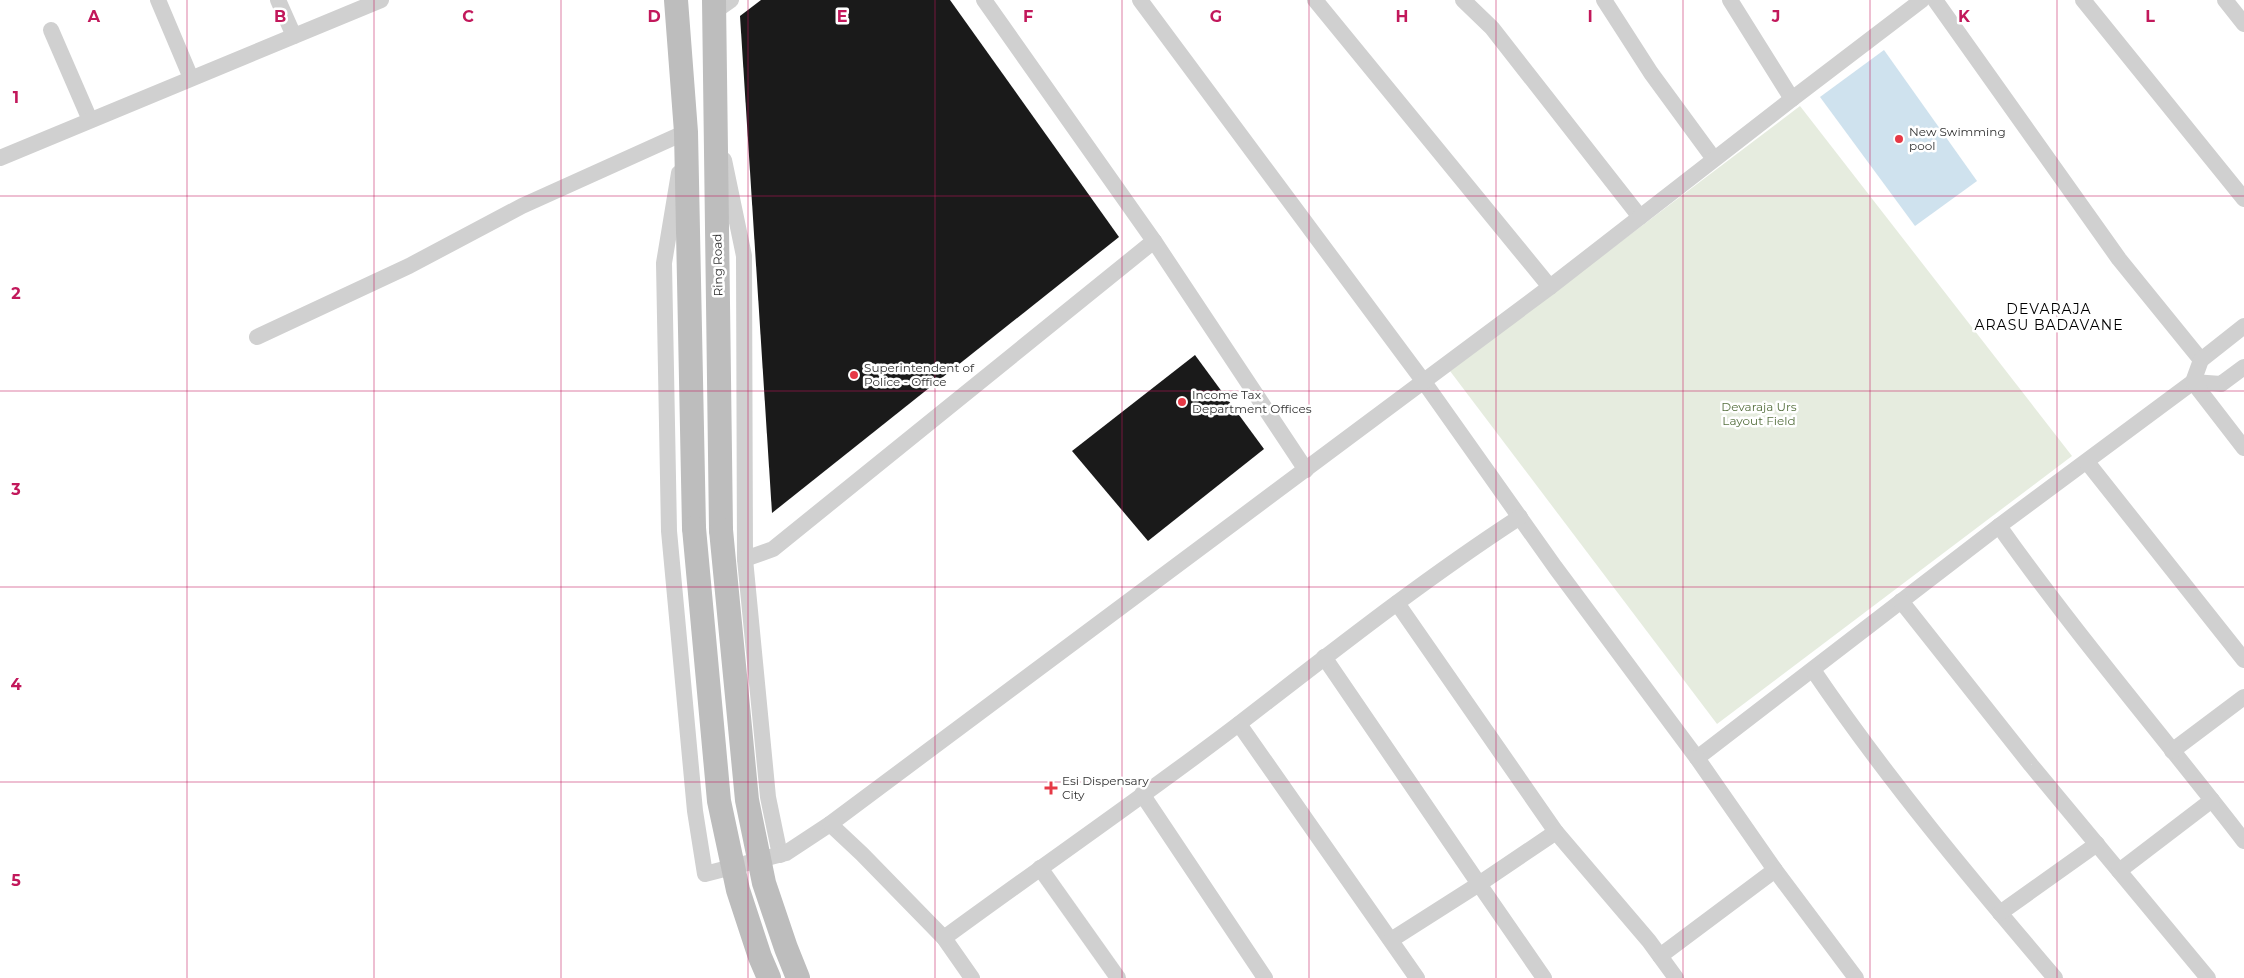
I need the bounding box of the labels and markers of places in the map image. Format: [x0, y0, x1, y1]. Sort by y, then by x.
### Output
place label: New Swimming pool [1909, 124, 2006, 153]
marker: New Swimming pool [1893, 133, 1905, 145]
place label: Superintendent of Police - Office [864, 360, 975, 389]
marker: Superintendent of Police - Office [848, 369, 860, 381]
place label: Income Tax Department Offices [1192, 387, 1312, 416]
marker: Income Tax Department Offices [1176, 396, 1188, 408]
place label: Esi Dispensary City [1062, 773, 1149, 802]
marker: Esi Dispensary City [1044, 781, 1058, 795]

